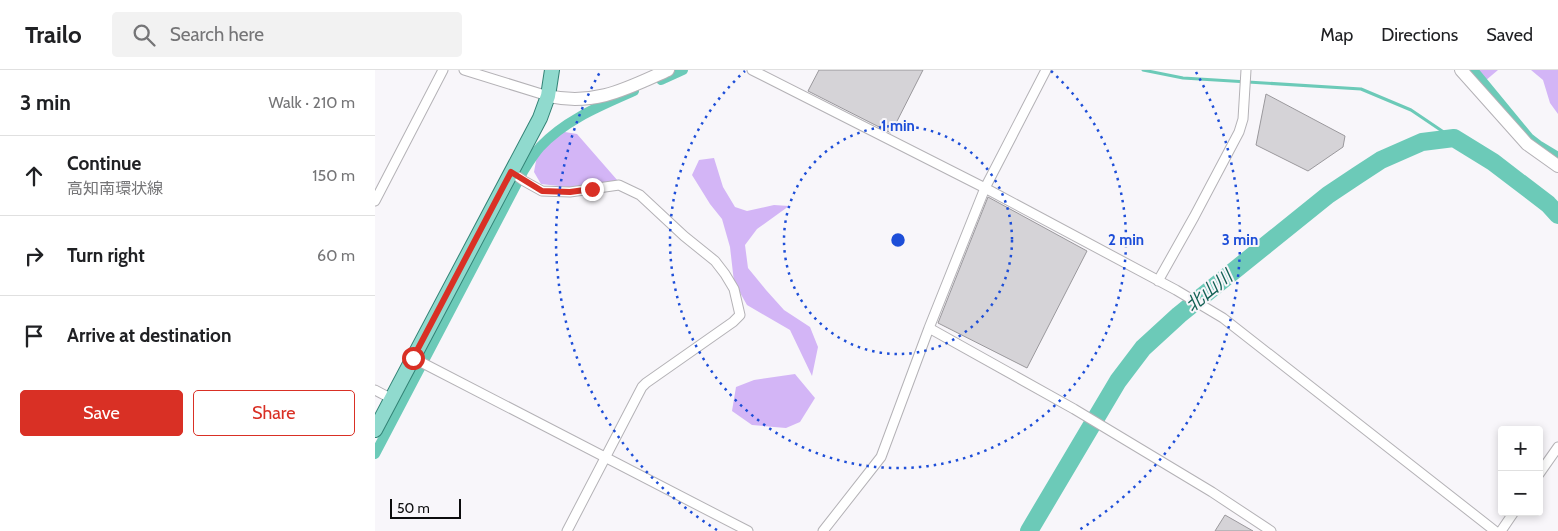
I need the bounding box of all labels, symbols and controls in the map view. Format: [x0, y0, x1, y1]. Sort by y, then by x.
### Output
search box [112, 12, 462, 57]
text: Trailo [25, 20, 82, 49]
icon: search [130, 21, 158, 49]
text: Search here [170, 23, 264, 46]
text: Map [1320, 24, 1353, 46]
text: Directions [1381, 24, 1458, 46]
text: Saved [1486, 24, 1533, 46]
text: 3 min [20, 90, 71, 115]
text: Walk · 210 m [268, 93, 355, 112]
text: 1 min [881, 117, 915, 135]
text: Continue [67, 152, 141, 175]
icon: ahead [20, 162, 48, 190]
text: 150 m [312, 166, 355, 185]
route end [581, 178, 604, 201]
text: 高知南環状線 [67, 179, 163, 198]
centre of rings [889, 231, 907, 249]
text: 2 min [1108, 231, 1144, 249]
text: 3 min [1222, 231, 1258, 249]
icon: right [20, 242, 48, 270]
text: Turn right [67, 244, 145, 267]
text: 60 m [317, 246, 355, 265]
water label: 北山川 [1181, 264, 1238, 317]
icon: arrive [20, 322, 48, 350]
text: Arrive at destination [67, 324, 231, 347]
route start [402, 347, 425, 370]
button: Save [20, 390, 183, 436]
button: Share [193, 390, 355, 436]
map controls [1498, 426, 1543, 516]
button: + [1498, 426, 1543, 471]
button: − [1498, 471, 1543, 516]
scale bar [390, 496, 461, 519]
text: 50 m [397, 499, 430, 517]

